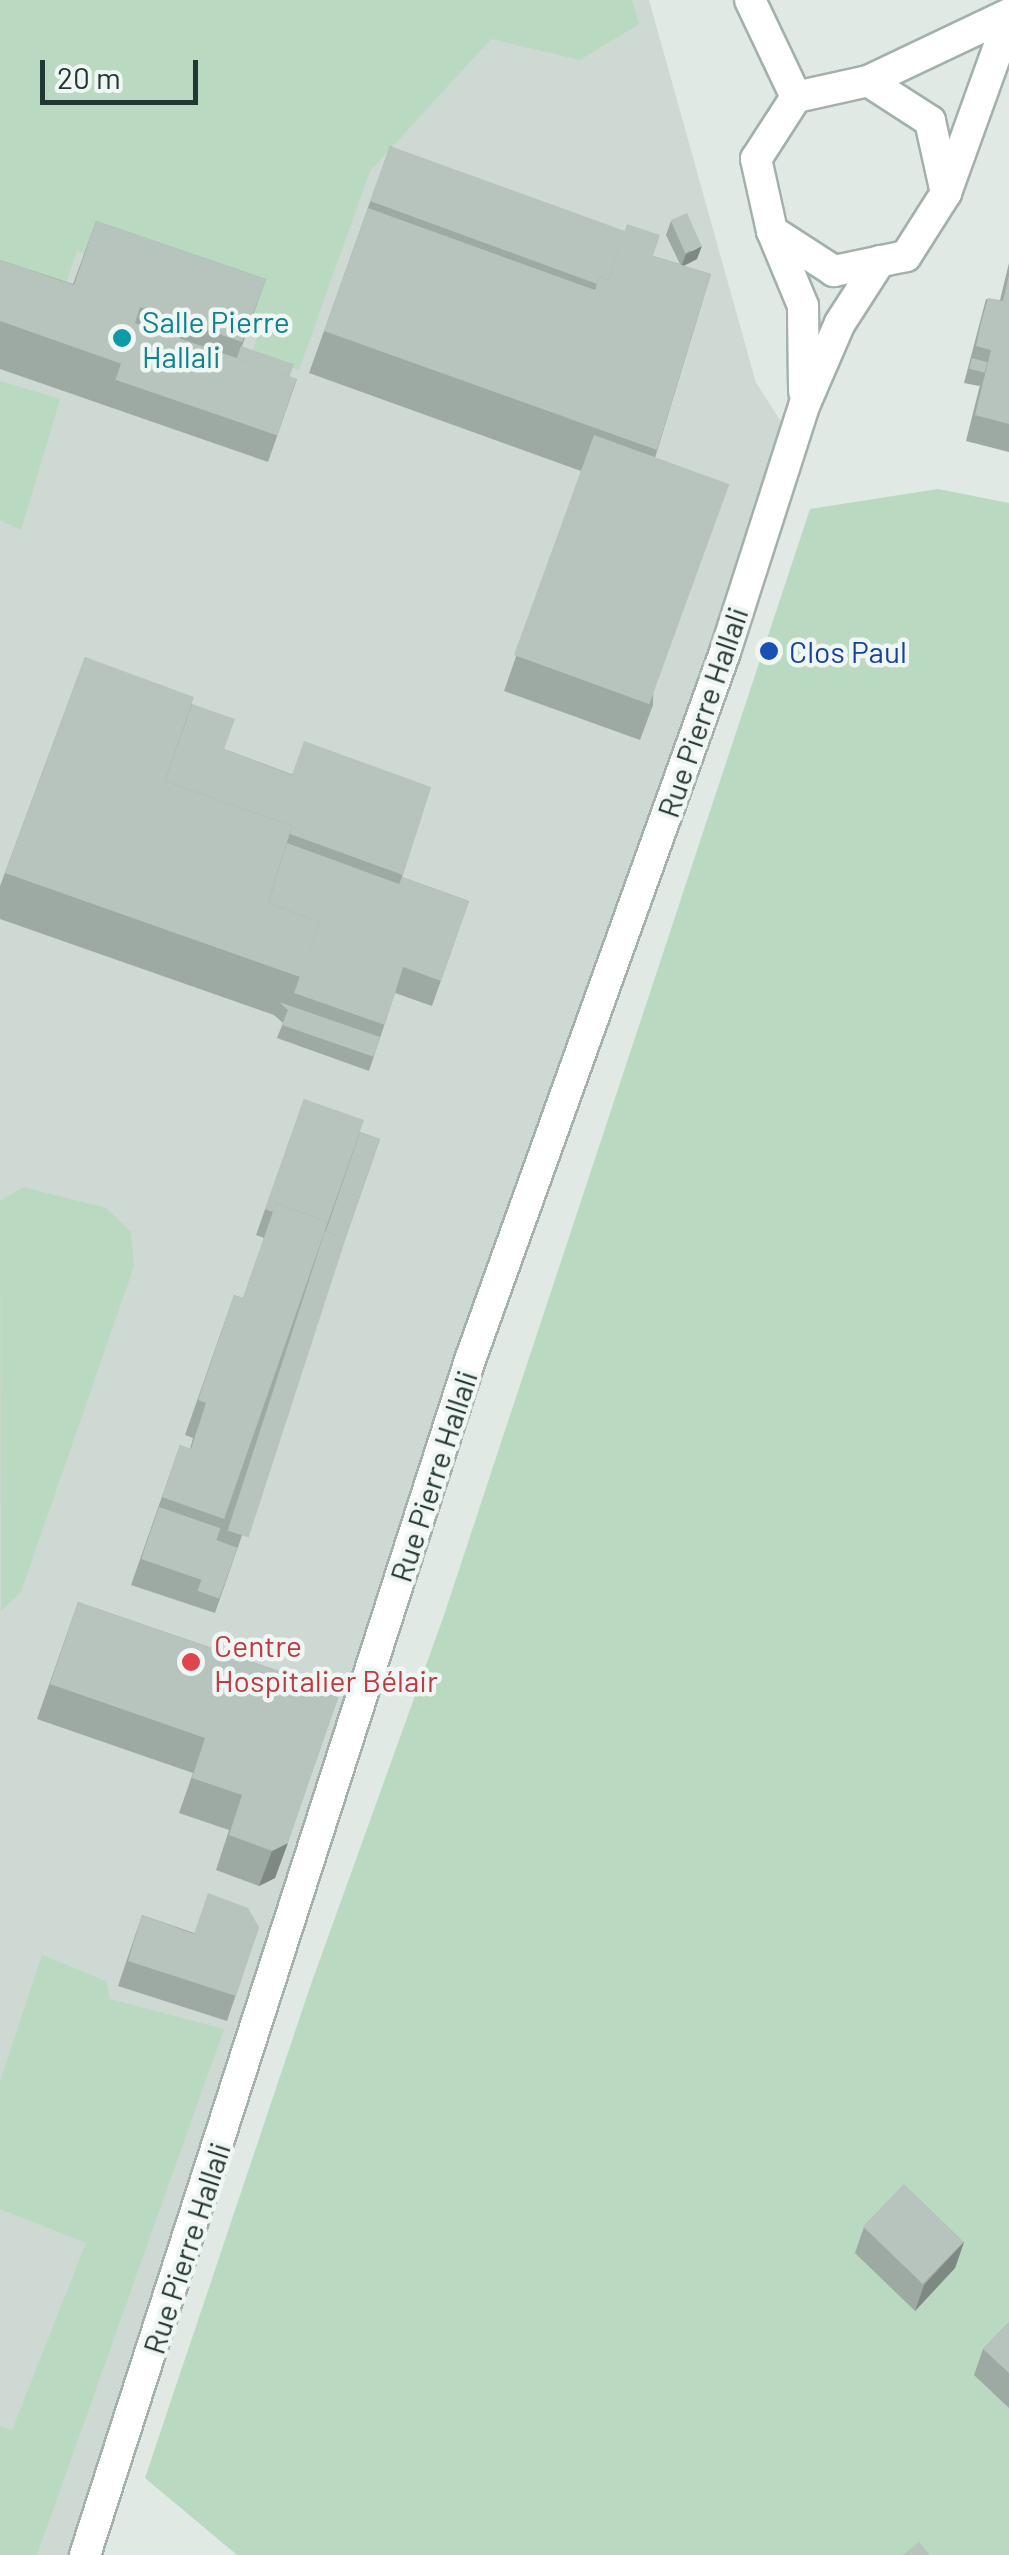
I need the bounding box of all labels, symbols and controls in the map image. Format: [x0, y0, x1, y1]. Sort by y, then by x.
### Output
scale bar [45, 40, 202, 102]
text: 20 m [57, 59, 121, 95]
place label: Salle Pierre Hallali [142, 303, 290, 374]
marker: Salle Pierre Hallali [111, 327, 133, 349]
street label: Rue Pierre Hallali [649, 602, 755, 822]
place label: Clos Paul [789, 633, 907, 669]
marker: Clos Paul [758, 640, 780, 662]
street label: Rue Pierre Hallali [382, 1366, 484, 1586]
place label: Centre Hospitalier Bélair [214, 1627, 438, 1698]
marker: Centre Hospitalier Bélair [178, 1649, 204, 1675]
street label: Rue Pierre Hallali [135, 2138, 237, 2358]

